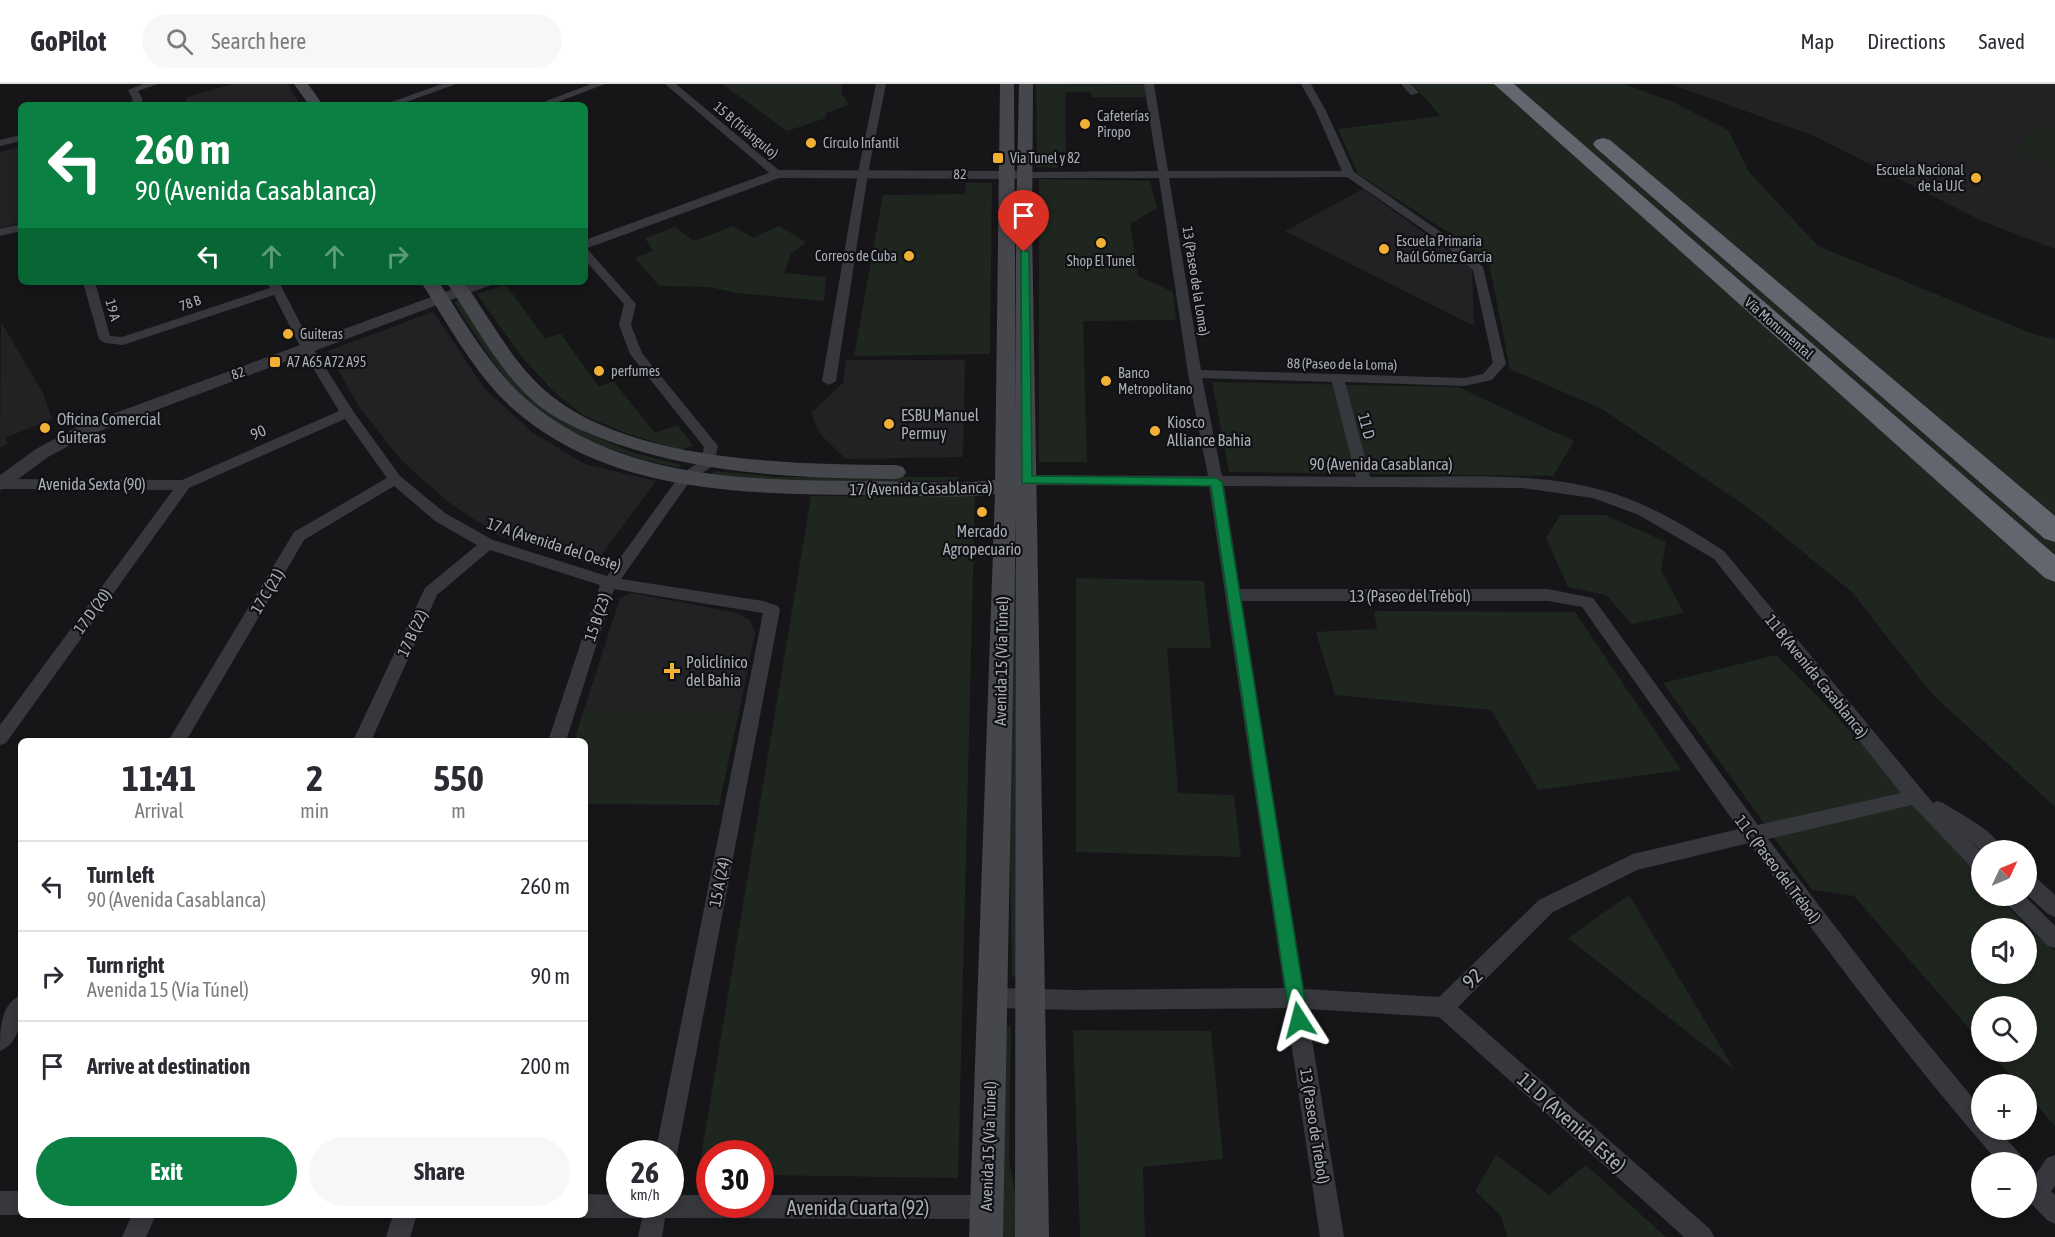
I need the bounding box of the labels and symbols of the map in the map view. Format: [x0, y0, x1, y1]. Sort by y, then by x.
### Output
street label: 15 B (Triángulo) [711, 98, 781, 162]
place label: Cafeterías Piropo [1097, 108, 1149, 140]
marker: Cafeterías Piropo [1078, 117, 1092, 131]
place label: Círculo Infantil [823, 135, 899, 151]
marker: Círculo Infantil [804, 136, 818, 150]
place label: Via Tunel y 82 [1010, 150, 1080, 166]
marker: Via Tunel y 82 [991, 151, 1005, 165]
place label: Escuela Nacional de la UJC [1876, 162, 1965, 194]
street label: 82 [953, 166, 967, 182]
marker: Escuela Nacional de la UJC [1969, 171, 1983, 185]
pin [998, 190, 1049, 252]
street label: 13 (Paseo de la Loma) [1179, 225, 1213, 337]
place label: Escuela Primaria Raúl Gómez García [1396, 233, 1492, 265]
marker: Shop El Tunel [1094, 236, 1108, 250]
marker: Escuela Primaria Raúl Gómez García [1377, 242, 1391, 256]
place label: Correos de Cuba [815, 248, 897, 264]
marker: Correos de Cuba [902, 249, 916, 263]
place label: Shop El Tunel [1067, 253, 1136, 269]
street label: 78 B [177, 292, 203, 314]
street label: Vía Monumental [1741, 294, 1817, 362]
street label: 19 A [102, 297, 124, 323]
place label: Guiteras [300, 326, 343, 342]
marker: Guiteras [281, 327, 295, 341]
place label: A7 A65 A72 A95 [287, 354, 366, 370]
marker: A7 A65 A72 A95 [268, 355, 282, 369]
street label: 88 (Paseo de la Loma) [1287, 355, 1397, 373]
street label: 82 [229, 363, 247, 383]
place label: perfumes [611, 363, 660, 379]
marker: perfumes [592, 364, 606, 378]
place label: Banco Metropolitano [1118, 365, 1193, 397]
marker: Banco Metropolitano [1099, 374, 1113, 388]
place label: ESBU Manuel Permuy [901, 406, 980, 443]
place label: Oficina Comercial Guiteras [57, 410, 162, 446]
street label: 11 D [1355, 411, 1379, 441]
place label: Kiosco Alliance Bahia [1167, 413, 1251, 449]
marker: ESBU Manuel Permuy [882, 417, 896, 431]
marker: Oficina Comercial Guiteras [38, 421, 52, 435]
street label: 90 [247, 421, 269, 443]
marker: Kiosco Alliance Bahia [1148, 424, 1162, 438]
street label: 90 (Avenida Casablanca) [1309, 455, 1453, 474]
street label: Avenida Sexta (90) [38, 475, 146, 494]
street label: 17 (Avenida Casablanca) [849, 478, 993, 499]
marker: Mercado Agropecuario [975, 505, 989, 519]
street label: 17 A (Avenida del Oeste) [484, 514, 624, 575]
place label: Mercado Agropecuario [943, 522, 1021, 559]
street label: 17 C (21) [247, 565, 288, 617]
street label: 17 D (20) [70, 585, 115, 638]
street label: 13 (Paseo del Trébol) [1349, 587, 1471, 606]
street label: 15 B (23) [580, 590, 615, 644]
street label: Avenida 15 (Vía Túnel) [991, 596, 1012, 726]
street label: 17 B (22) [393, 607, 432, 660]
street label: 11 B (Avenida Casablanca) [1761, 611, 1872, 742]
place label: Policlínico del Bahía [686, 653, 748, 689]
marker: Policlínico del Bahía [663, 662, 681, 680]
street label: 11 C (Paseo del Trébol) [1731, 811, 1825, 927]
north arrow [1971, 840, 2037, 906]
street label: 15 A (24) [705, 856, 734, 908]
street label: 92 [1457, 963, 1487, 993]
position arrow [1267, 988, 1331, 1052]
street label: 13 (Paseo de Trebol) [1296, 1067, 1333, 1185]
street label: 11 D (Avenida Este) [1513, 1067, 1631, 1177]
street label: Avenida 15 (Vía Túnel) [977, 1081, 1000, 1211]
speed limit sign: 30 [696, 1140, 774, 1218]
street label: Avenida Cuarta (92) [787, 1196, 929, 1219]

